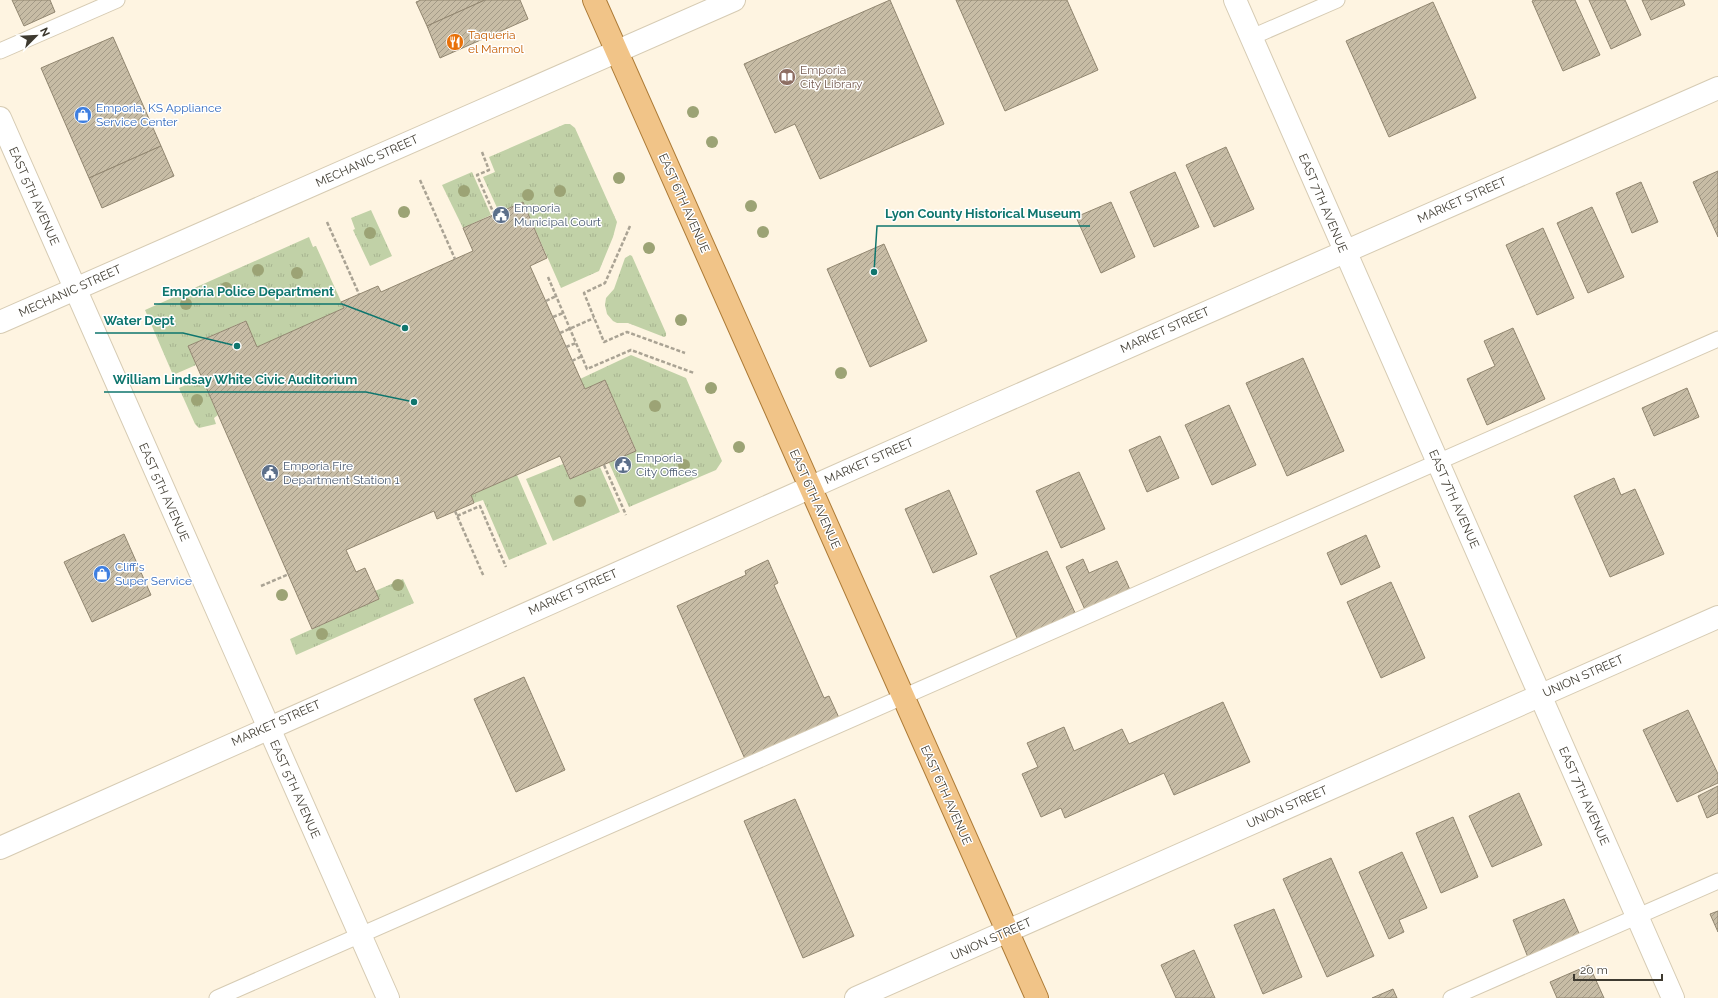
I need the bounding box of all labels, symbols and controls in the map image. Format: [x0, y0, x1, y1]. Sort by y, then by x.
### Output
north arrow [16, 16, 56, 56]
text: N [37, 26, 52, 39]
place label: Taqueria el Marmol [468, 28, 524, 56]
restaurant icon: Taqueria el Marmol [445, 32, 465, 52]
place label: Emporia City Library [800, 63, 863, 91]
library icon: Emporia City Library [777, 67, 797, 87]
place label: Emporia, KS Appliance Service Center [96, 101, 222, 129]
shop icon: Emporia, KS Appliance Service Center [73, 105, 93, 125]
street label: MECHANIC STREET [314, 132, 421, 190]
street label: EAST 5TH AVENUE [6, 145, 62, 247]
street label: EAST 6TH AVENUE [656, 151, 712, 255]
street label: EAST 7TH AVENUE [1296, 151, 1350, 255]
street label: MARKET STREET [1415, 174, 1509, 226]
place label: Emporia Municipal Court [514, 201, 601, 229]
callout: Lyon County Historical Museum [877, 201, 1090, 226]
public building icon: Emporia Municipal Court [491, 205, 511, 225]
text: Lyon County Historical Museum [885, 206, 1081, 221]
street label: MECHANIC STREET [17, 262, 124, 320]
callout: Emporia Police Department [154, 279, 342, 304]
text: Emporia Police Department [162, 284, 334, 299]
street label: MARKET STREET [1118, 304, 1212, 356]
callout: Water Dept [95, 308, 183, 333]
text: Water Dept [103, 313, 175, 328]
callout: William Lindsay White Civic Auditorium [104, 367, 366, 392]
text: William Lindsay White Civic Auditorium [113, 372, 357, 387]
street label: MARKET STREET [822, 435, 916, 487]
street label: EAST 5TH AVENUE [136, 441, 192, 543]
street label: EAST 6TH AVENUE [787, 447, 843, 551]
street label: EAST 7TH AVENUE [1426, 448, 1482, 550]
place label: Emporia City Offices [636, 451, 698, 479]
public building icon: Emporia City Offices [613, 455, 633, 475]
place label: Emporia Fire Department Station 1 [283, 459, 400, 487]
public building icon: Emporia Fire Department Station 1 [260, 463, 280, 483]
place label: Cliff's Super Service [115, 560, 192, 588]
shop icon: Cliff's Super Service [92, 564, 112, 584]
street label: MARKET STREET [526, 566, 620, 618]
street label: UNION STREET [1540, 652, 1626, 700]
street label: MARKET STREET [229, 697, 323, 749]
street label: EAST 5TH AVENUE [267, 738, 323, 840]
street label: EAST 6TH AVENUE [918, 743, 974, 847]
street label: EAST 7TH AVENUE [1556, 745, 1612, 847]
street label: UNION STREET [1244, 783, 1330, 831]
street label: UNION STREET [948, 915, 1034, 963]
scale bar [1574, 956, 1662, 982]
text: 20 m [1580, 963, 1608, 977]

